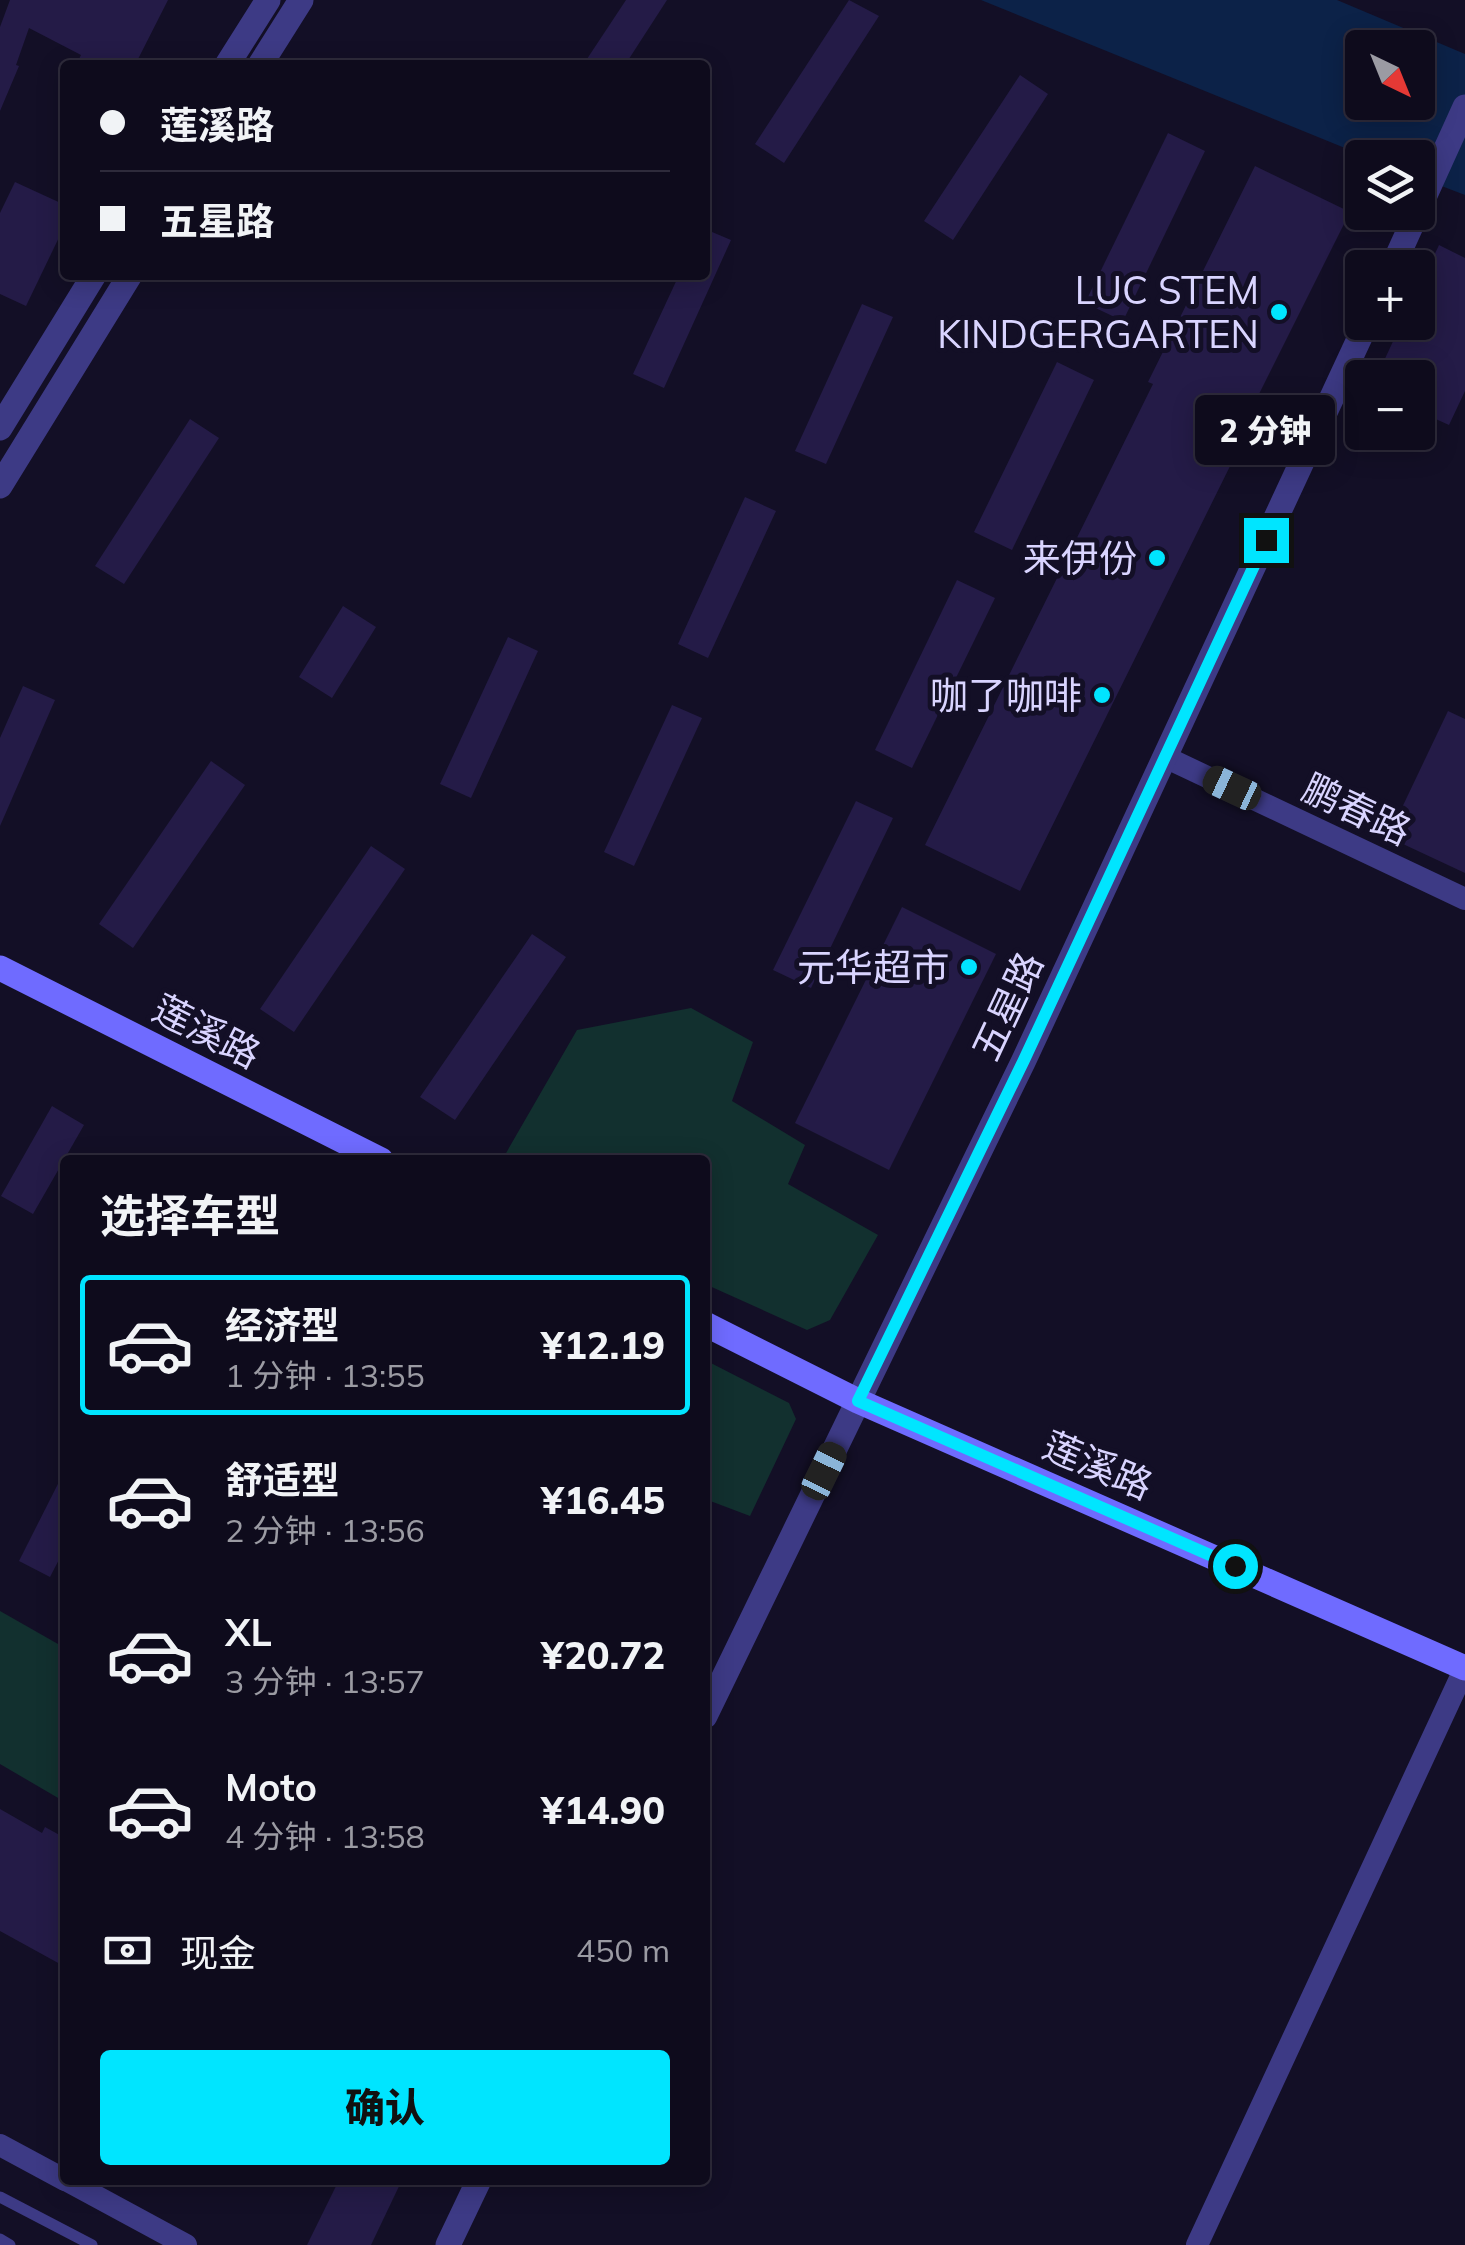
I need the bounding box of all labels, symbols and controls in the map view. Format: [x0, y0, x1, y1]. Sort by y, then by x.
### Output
north arrow [1345, 30, 1435, 120]
map controls [1345, 30, 1435, 450]
text: 莲溪路 [160, 101, 274, 149]
button: layers [1345, 140, 1435, 230]
text: 五星路 [160, 197, 274, 245]
button: + [1345, 250, 1435, 340]
place label: LUC STEM KINDGERGARTEN [937, 266, 1259, 358]
marker: LUC STEM KINDGERGARTEN [1268, 301, 1290, 323]
button: − [1345, 360, 1435, 450]
callout: 2 分钟 [1196, 395, 1336, 465]
text: 2 分钟 [1219, 410, 1311, 450]
route end [1244, 518, 1289, 563]
place label: 来伊份 [1023, 534, 1137, 582]
marker: 来伊份 [1146, 547, 1168, 569]
place label: 咖了咖啡 [930, 671, 1082, 719]
marker: 咖了咖啡 [1091, 684, 1113, 706]
car [1198, 762, 1266, 814]
street label: 鹏春路 [1295, 763, 1419, 855]
place label: 元华超市 [797, 943, 949, 991]
street label: 五星路 [961, 944, 1053, 1068]
marker: 元华超市 [958, 956, 980, 978]
street label: 莲溪路 [145, 984, 269, 1078]
text: 选择车型 [100, 1187, 280, 1243]
icon: car [105, 1300, 195, 1390]
text: 经济型 [225, 1301, 339, 1349]
text: ¥12.19 [541, 1321, 665, 1369]
text: 1 分钟 · 13:55 [225, 1355, 425, 1395]
street label: 莲溪路 [1036, 1421, 1160, 1509]
car [797, 1437, 851, 1505]
icon: car [105, 1455, 195, 1545]
text: 舒适型 [225, 1456, 339, 1504]
text: ¥16.45 [541, 1476, 665, 1524]
text: 2 分钟 · 13:56 [225, 1510, 425, 1550]
route start [1213, 1544, 1258, 1589]
text: XL [225, 1608, 272, 1656]
icon: car [105, 1610, 195, 1700]
text: ¥20.72 [541, 1631, 665, 1679]
text: 3 分钟 · 13:57 [225, 1661, 425, 1701]
text: Moto [225, 1763, 317, 1811]
icon: car [105, 1765, 195, 1855]
text: ¥14.90 [541, 1786, 665, 1834]
text: 4 分钟 · 13:58 [225, 1816, 425, 1856]
icon: cash [100, 1923, 155, 1978]
text: 现金 [180, 1929, 256, 1977]
text: 450 m [576, 1930, 670, 1970]
button: 确认 [100, 2050, 670, 2165]

